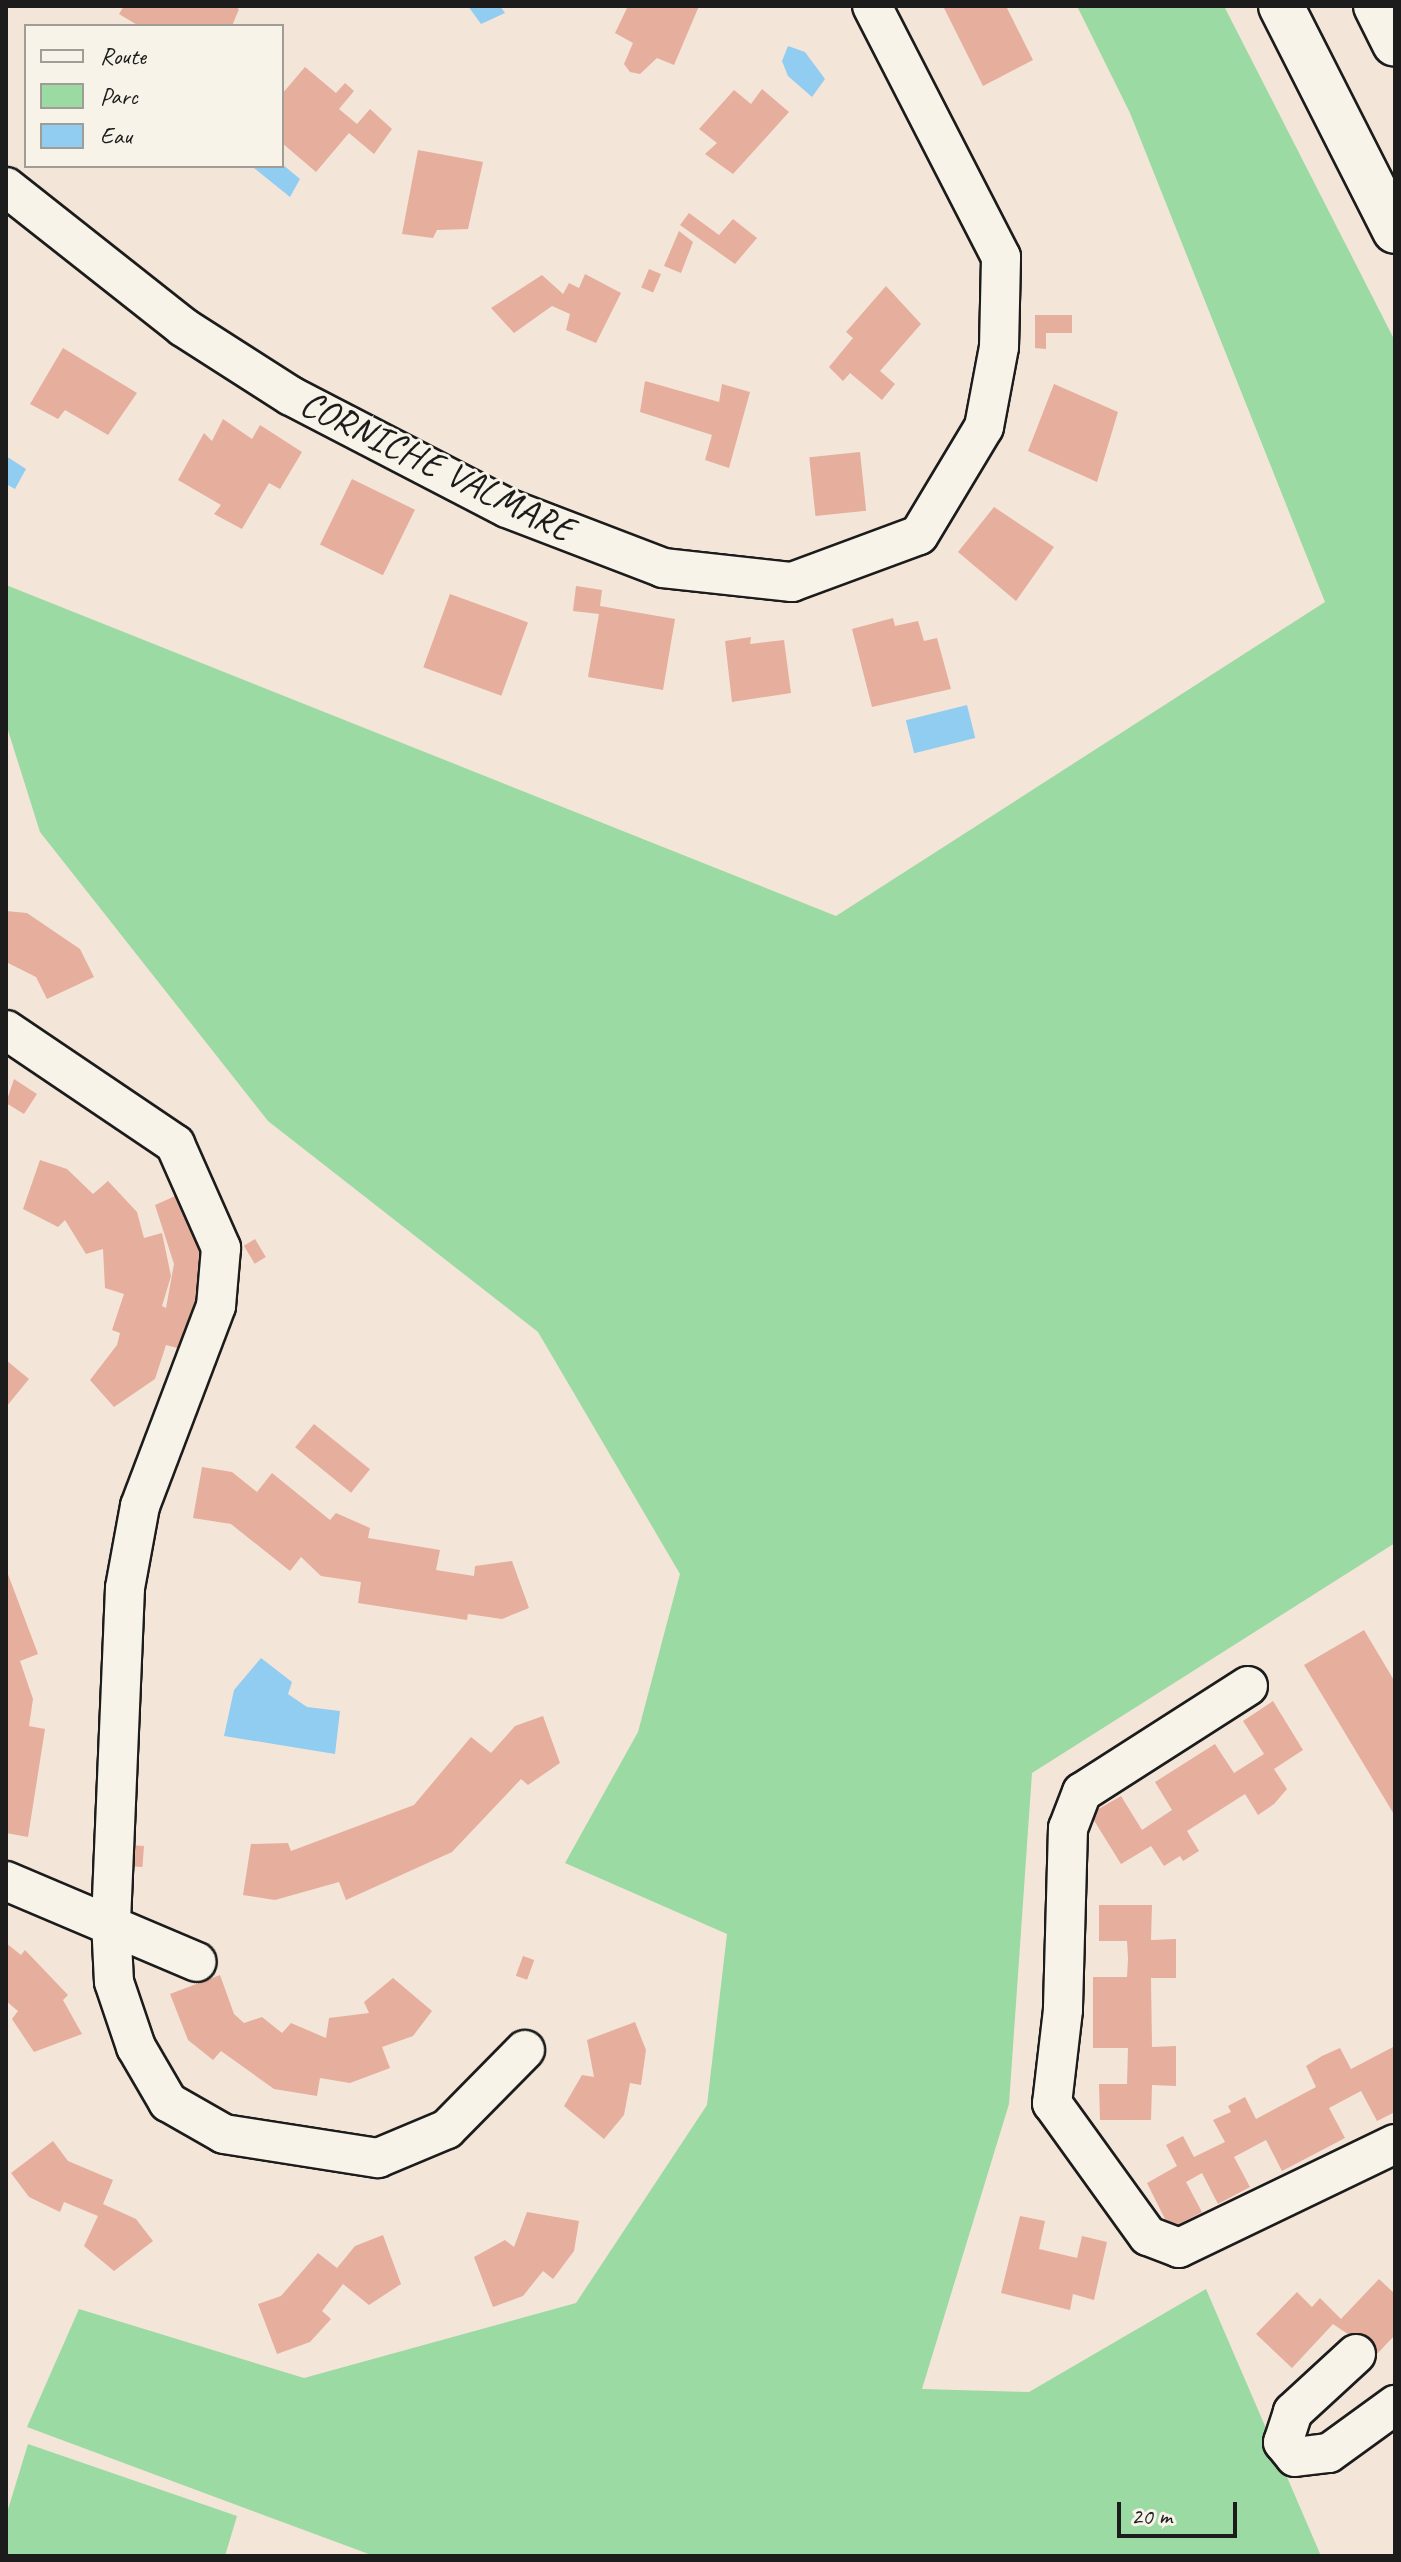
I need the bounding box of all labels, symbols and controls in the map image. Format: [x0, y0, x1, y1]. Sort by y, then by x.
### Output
legend [24, 24, 284, 168]
text: Route [100, 41, 146, 71]
text: Parc [100, 81, 138, 111]
text: Eau [100, 121, 132, 151]
street label: CORNICHE VALMARE [293, 380, 581, 552]
scale bar [1121, 2486, 1241, 2536]
text: 20 m [1131, 2501, 1172, 2531]

